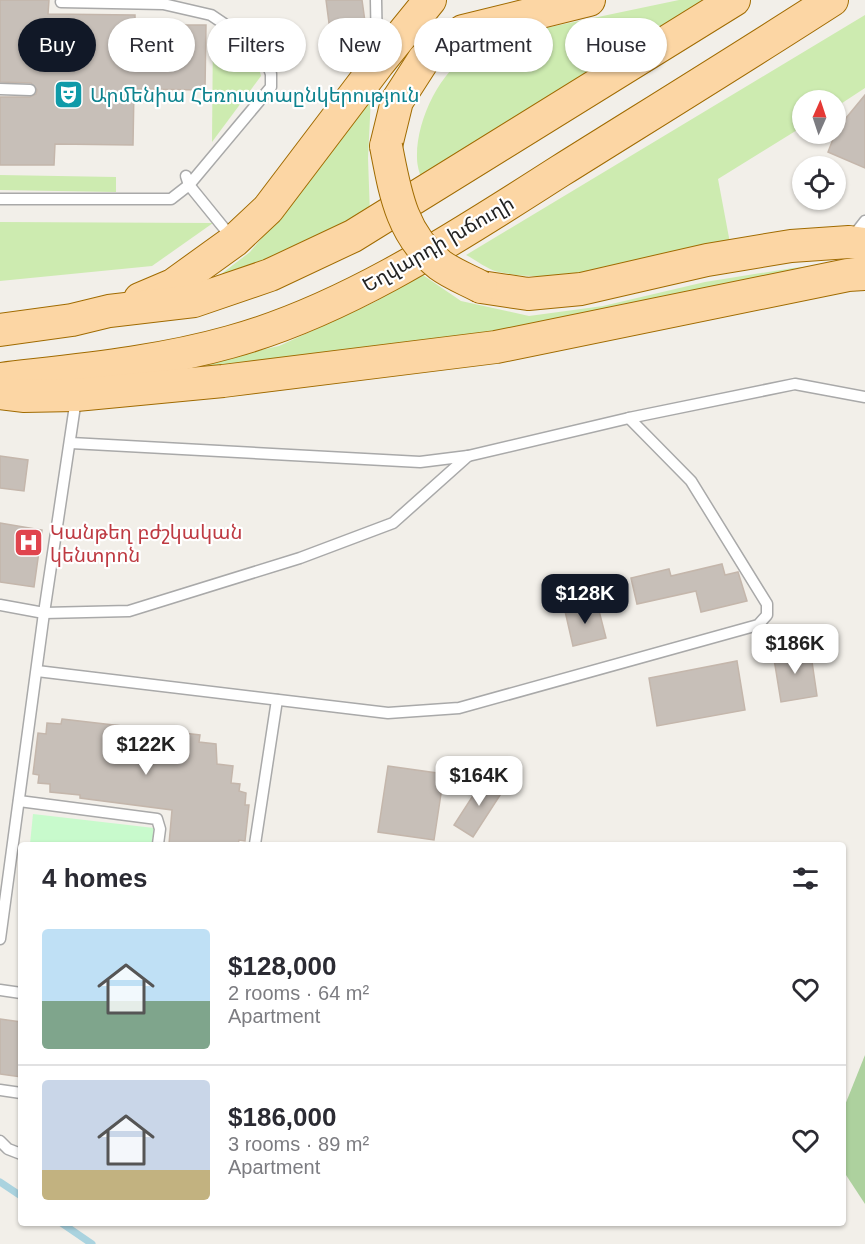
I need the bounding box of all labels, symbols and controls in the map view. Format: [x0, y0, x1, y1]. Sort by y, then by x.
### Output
chip: Buy [18, 18, 96, 72]
chip: Rent [108, 18, 195, 72]
chip: Filters [207, 18, 306, 72]
chip: New [318, 18, 402, 72]
chip: Apartment [414, 18, 553, 72]
chip: House [565, 18, 667, 72]
theatre icon: Արմենիա Հեռուստաընկերություն [53, 79, 85, 111]
place label: Արմենիա Հեռուստաընկերություն [90, 84, 419, 107]
north arrow [792, 90, 846, 144]
map controls [792, 90, 846, 210]
button: locate [792, 156, 846, 210]
street label: Եղվարդի խճուղի [358, 192, 518, 297]
place label: Կանթեղ բժշկական կենտրոն [50, 521, 242, 567]
hospital icon: Կանթեղ բժշկական կենտրոն [13, 527, 45, 559]
pin: $128K [543, 574, 627, 625]
text: $128K [556, 582, 614, 604]
pin: $186K [753, 624, 837, 675]
text: $186K [766, 632, 824, 654]
pin: $122K [104, 725, 188, 776]
text: $122K [117, 733, 175, 755]
pin: $164K [437, 756, 521, 807]
text: $164K [450, 764, 508, 786]
icon: filters [789, 862, 822, 895]
text: 4 homes [42, 863, 148, 893]
text: $128,000 [228, 951, 336, 981]
icon: home [90, 953, 162, 1025]
icon: heart [789, 973, 822, 1006]
text: 2 rooms · 64 m² [228, 982, 369, 1004]
text: Apartment [228, 1005, 320, 1027]
text: $186,000 [228, 1102, 336, 1132]
icon: home [90, 1104, 162, 1176]
icon: heart [789, 1124, 822, 1157]
text: 3 rooms · 89 m² [228, 1133, 369, 1155]
text: Apartment [228, 1156, 320, 1178]

